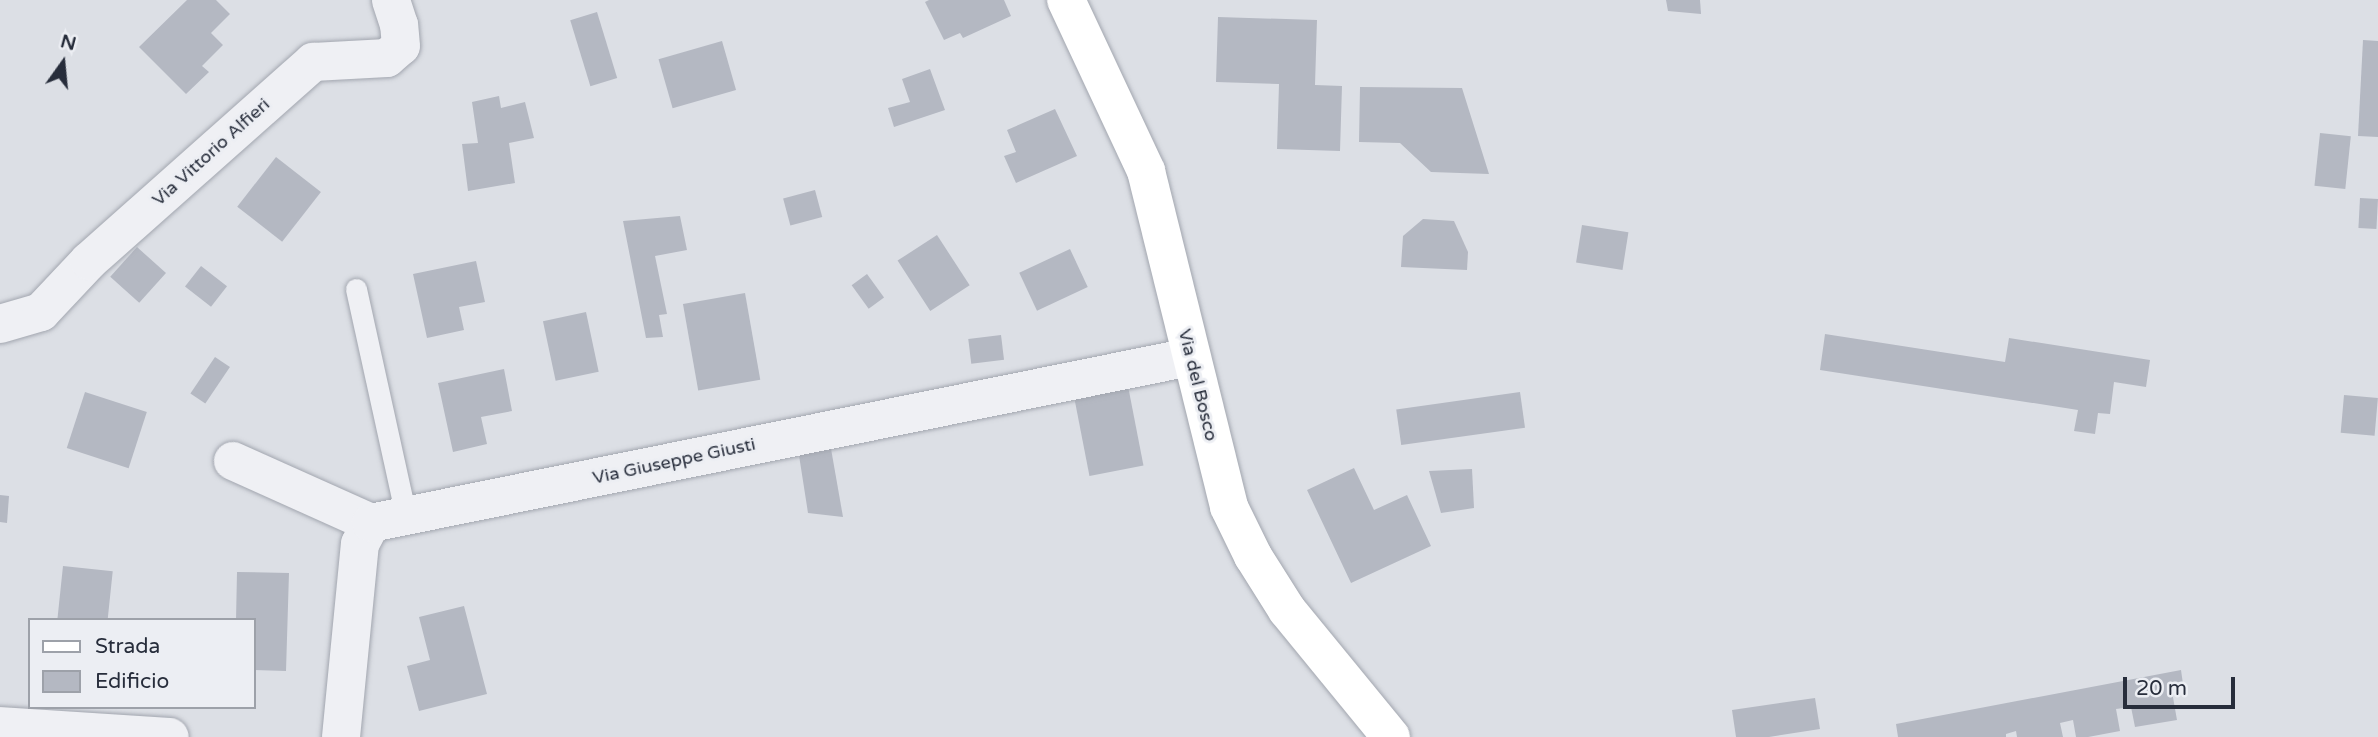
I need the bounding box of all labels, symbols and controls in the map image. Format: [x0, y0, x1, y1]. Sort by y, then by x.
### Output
north arrow [28, 28, 98, 98]
text: N [58, 30, 79, 55]
street label: Via Vittorio Alfieri [148, 94, 274, 210]
street label: Via del Bosco [1174, 327, 1222, 443]
street label: Via Giuseppe Giusti [591, 433, 757, 489]
legend [28, 618, 256, 709]
text: Strada [95, 634, 160, 659]
scale bar [2126, 664, 2238, 708]
text: Edificio [95, 669, 169, 694]
text: 20 m [2136, 676, 2187, 701]

